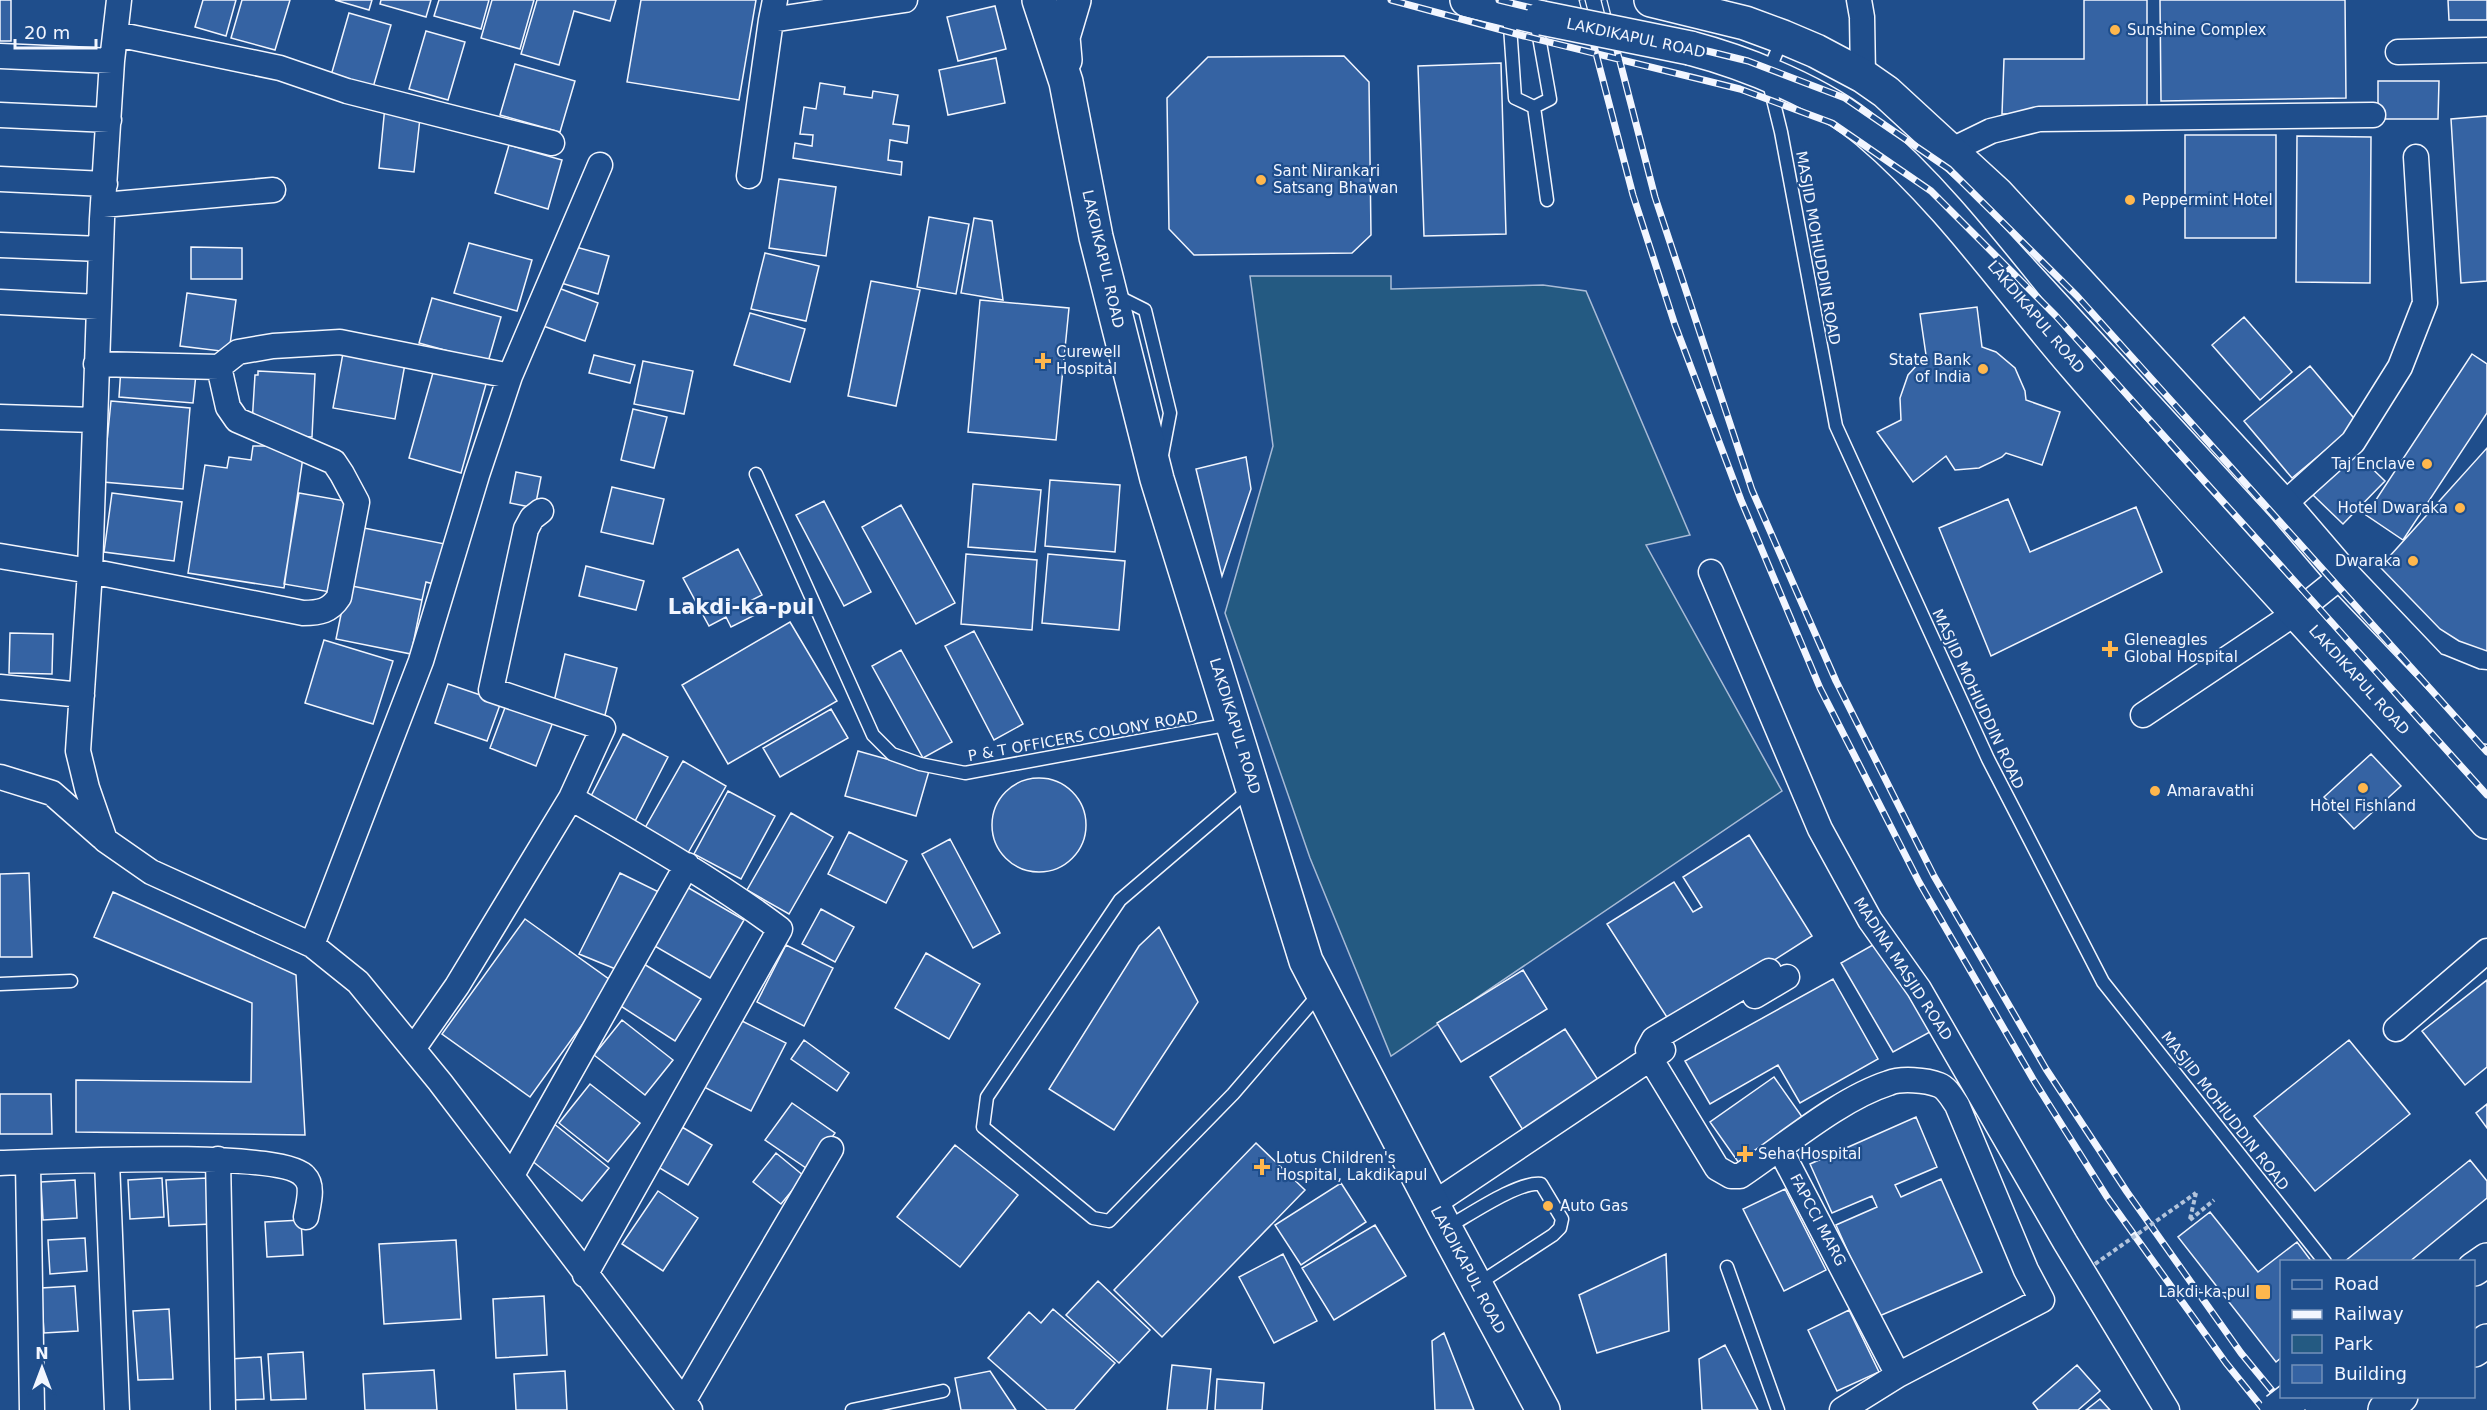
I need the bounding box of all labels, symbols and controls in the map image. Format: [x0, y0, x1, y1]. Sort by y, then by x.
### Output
scale bar [15, 12, 96, 50]
street label: LAKDIKAPUL ROAD [1565, 14, 1707, 62]
place label: Sunshine Complex [2127, 21, 2266, 39]
text: 20 m [24, 22, 70, 43]
marker: Sunshine Complex [2108, 23, 2122, 37]
street label: MASJID MOHIUDDIN ROAD [1792, 150, 1844, 346]
place label: Sant Nirankari Satsang Bhawan [1273, 162, 1398, 197]
marker: Sant Nirankari Satsang Bhawan [1254, 173, 1268, 187]
street label: LAKDIKAPUL ROAD [1078, 188, 1128, 330]
place label: Peppermint Hotel [2142, 191, 2273, 209]
marker: Peppermint Hotel [2123, 193, 2137, 207]
street label: LAKDIKAPUL ROAD [1984, 257, 2088, 377]
place label: Curewell Hospital [1056, 343, 1121, 378]
place label: State Bank of India [1889, 351, 1971, 386]
marker: Curewell Hospital [1034, 352, 1052, 370]
marker: State Bank of India [1976, 362, 1990, 376]
place label: Taj Enclave [2330, 455, 2415, 473]
marker: Taj Enclave [2420, 457, 2434, 471]
place label: Hotel Dwaraka [2338, 499, 2448, 517]
marker: Hotel Dwaraka [2453, 501, 2467, 515]
place label: Dwaraka [2335, 552, 2401, 570]
marker: Dwaraka [2406, 554, 2420, 568]
district label: Lakdi-ka-pul [668, 595, 814, 619]
street label: MASJID MOHIUDDIN ROAD [1928, 606, 2028, 792]
street label: LAKDIKAPUL ROAD [2305, 621, 2413, 739]
place label: Gleneagles Global Hospital [2124, 631, 2238, 666]
marker: Gleneagles Global Hospital [2101, 640, 2119, 658]
street label: LAKDIKAPUL ROAD [1206, 656, 1264, 796]
street label: P & T OFFICERS COLONY ROAD [967, 707, 1199, 765]
marker: Hotel Fishland [2356, 781, 2370, 795]
place label: Amaravathi [2167, 782, 2254, 800]
marker: Amaravathi [2148, 784, 2162, 798]
place label: Hotel Fishland [2310, 797, 2416, 815]
street label: MADINA MASJID ROAD [1850, 894, 1956, 1044]
street label: MASJID MOHIUDDIN ROAD [2157, 1028, 2293, 1194]
marker: Seha Hospital [1736, 1145, 1754, 1163]
place label: Seha Hospital [1758, 1145, 1861, 1163]
place label: Lotus Children's Hospital, Lakdikapul [1276, 1149, 1427, 1184]
marker: Lotus Children's Hospital, Lakdikapul [1253, 1158, 1271, 1176]
street label: FAPCCI MARG [1786, 1171, 1850, 1269]
place label: Auto Gas [1560, 1197, 1628, 1215]
marker: Auto Gas [1541, 1199, 1555, 1213]
street label: LAKDIKAPUL ROAD [1427, 1203, 1509, 1337]
legend [2280, 1260, 2475, 1398]
text: Road [2334, 1273, 2379, 1294]
place label: Lakdi-ka-pul [2158, 1283, 2250, 1301]
marker: Lakdi-ka-pul [2254, 1283, 2272, 1301]
text: Railway [2334, 1303, 2404, 1324]
text: Park [2334, 1333, 2373, 1354]
north arrow [12, 1338, 72, 1398]
text: N [35, 1344, 49, 1363]
text: Building [2334, 1363, 2407, 1384]

